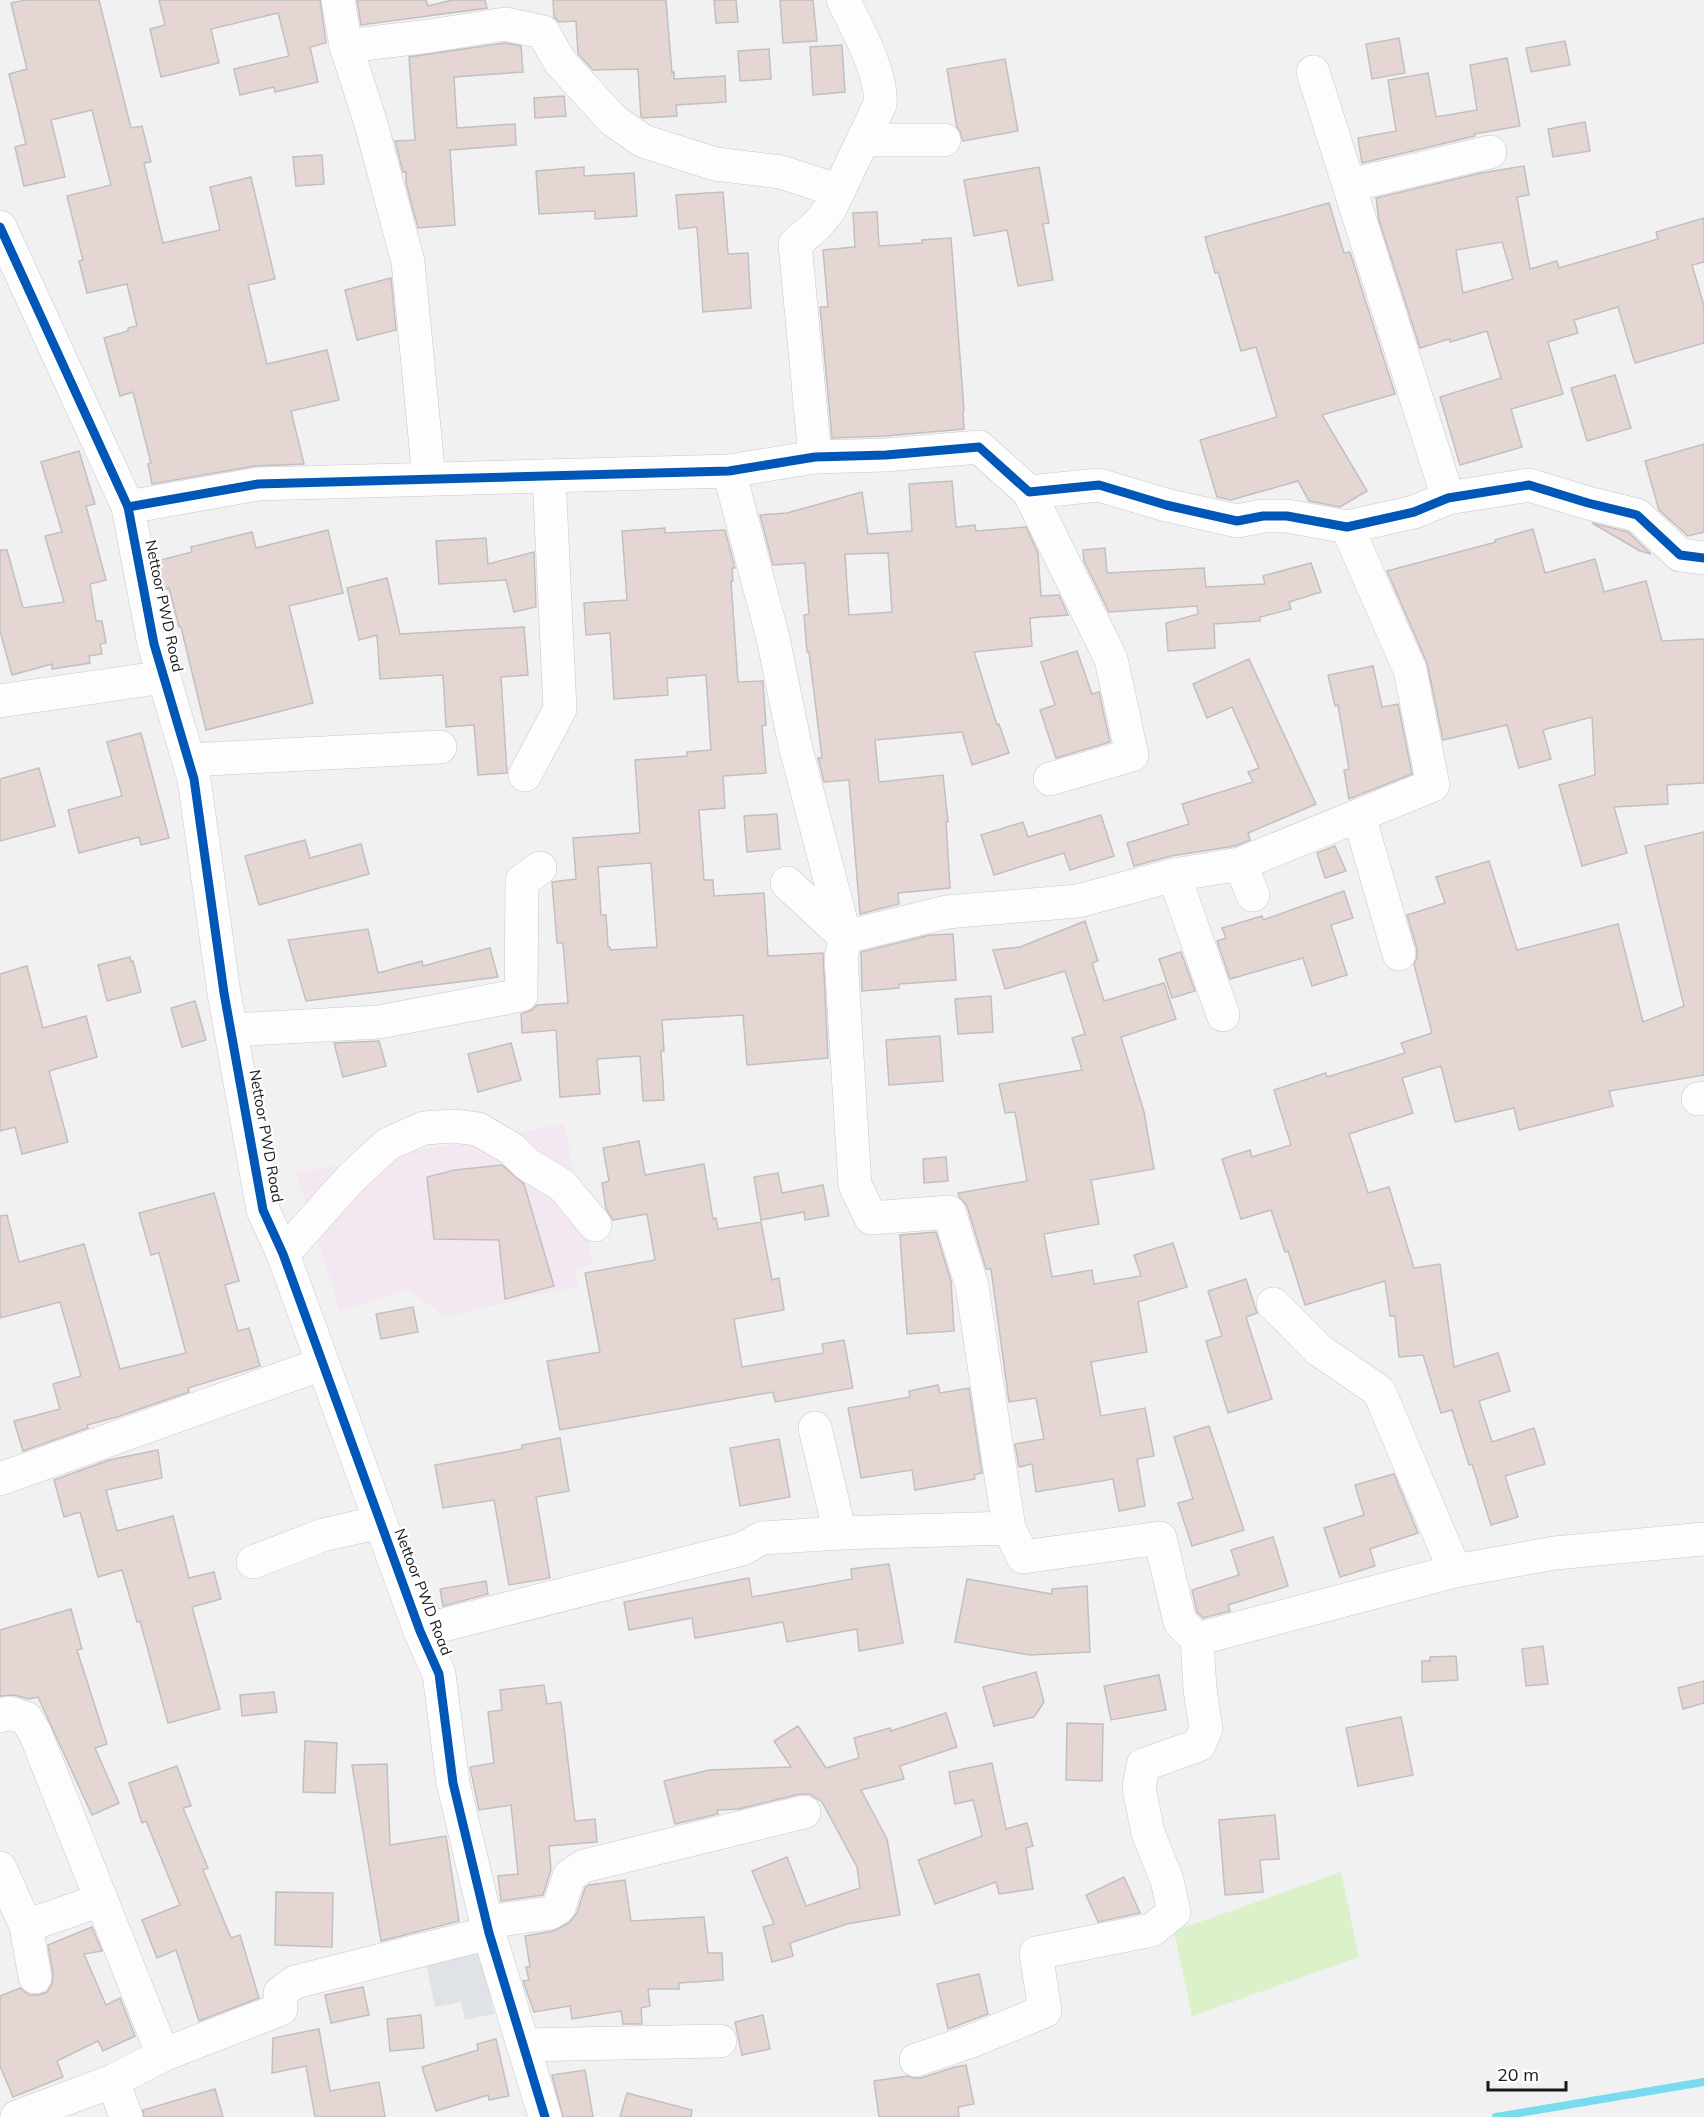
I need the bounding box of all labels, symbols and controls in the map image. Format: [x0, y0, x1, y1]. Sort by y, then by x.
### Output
street label: Nettoor PWD Road [141, 538, 188, 674]
street label: Nettoor PWD Road [245, 1068, 288, 1204]
street label: Nettoor PWD Road [391, 1526, 456, 1658]
scale bar [1488, 2054, 1566, 2092]
text: 20 m [1497, 2063, 1539, 2086]

